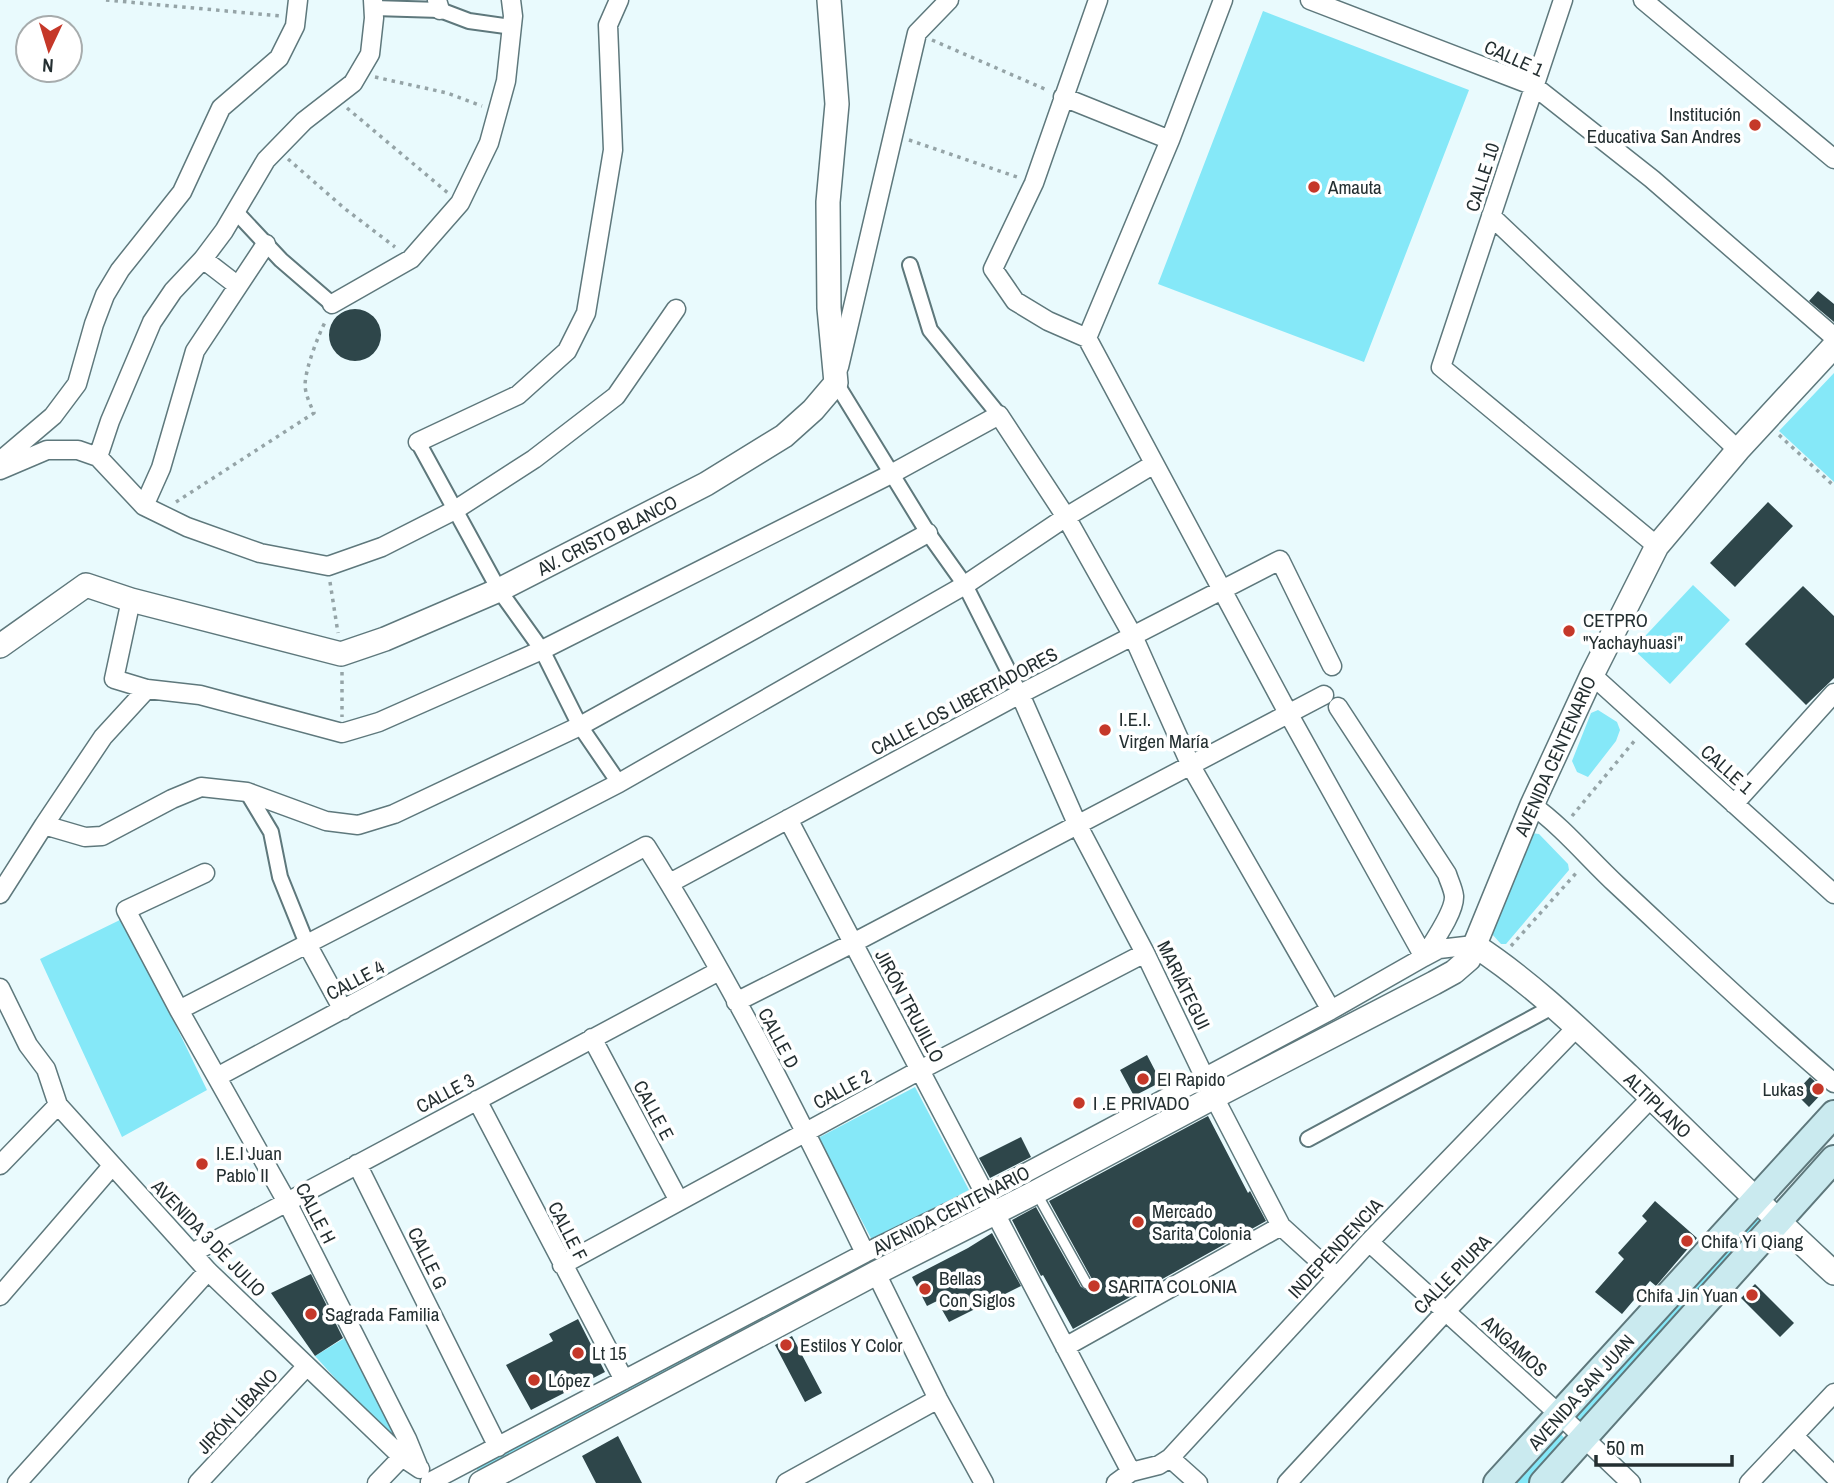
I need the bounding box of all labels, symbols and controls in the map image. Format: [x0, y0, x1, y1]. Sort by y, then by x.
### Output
north arrow [14, 14, 84, 84]
street label: CALLE 1 [1480, 33, 1548, 83]
text: N [41, 53, 54, 79]
place label: Institución Educativa San Andres [1587, 101, 1741, 149]
marker: Institución Educativa San Andres [1747, 117, 1763, 133]
street label: CALLE 10 [1459, 139, 1505, 215]
place label: Amauta [1327, 174, 1382, 200]
marker: Amauta [1306, 179, 1322, 195]
street label: AV. CRISTO BLANCO [532, 488, 681, 582]
place label: CETPRO "Yachayhuasi" [1583, 607, 1683, 655]
marker: CETPRO "Yachayhuasi" [1561, 623, 1577, 639]
street label: CALLE LOS LIBERTADORES [866, 641, 1062, 761]
street label: AVENIDA CENTENARIO [1508, 672, 1602, 841]
place label: I.E.I. Virgen María [1119, 706, 1209, 754]
marker: I.E.I. Virgen María [1097, 722, 1113, 738]
street label: CALLE 1 [1695, 738, 1759, 800]
street label: MARIÁTEGUI [1151, 936, 1217, 1034]
street label: JIRÓN TRUJILLO [869, 945, 951, 1067]
street label: CALLE 4 [321, 954, 389, 1006]
street label: CALLE D [752, 1003, 806, 1073]
street label: CALLE 2 [808, 1063, 876, 1115]
place label: El Rapido [1157, 1066, 1225, 1092]
street label: ALTIPLANO [1618, 1066, 1697, 1144]
street label: CALLE 3 [411, 1067, 479, 1119]
marker: El Rapido [1135, 1071, 1151, 1087]
street label: CALLE E [627, 1076, 681, 1144]
place label: Lukas [1762, 1076, 1804, 1102]
marker: Lukas [1810, 1081, 1826, 1097]
place label: I .E PRIVADO [1093, 1090, 1190, 1116]
marker: I .E PRIVADO [1071, 1095, 1087, 1111]
place label: I.E.I Juan Pablo II [216, 1140, 282, 1188]
marker: I.E.I Juan Pablo II [194, 1156, 210, 1172]
street label: AVENIDA CENTENARIO [867, 1159, 1034, 1261]
street label: AVENIDA 3 DE JULIO [146, 1173, 272, 1302]
street label: CALLE H [290, 1178, 342, 1248]
street label: INDEPENDENCIA [1282, 1192, 1389, 1304]
street label: CALLE F [542, 1197, 594, 1265]
place label: Mercado Sarita Colonia [1152, 1198, 1252, 1246]
marker: Mercado Sarita Colonia [1130, 1214, 1146, 1230]
street label: CALLE G [402, 1223, 454, 1293]
street label: CALLE PIURA [1407, 1228, 1497, 1319]
place label: Chifa Yi Qiang [1701, 1228, 1804, 1254]
marker: Chifa Yi Qiang [1679, 1233, 1695, 1249]
place label: Bellas Con Siglos [939, 1265, 1015, 1313]
place label: SARITA COLONIA [1108, 1273, 1237, 1299]
marker: SARITA COLONIA [1086, 1278, 1102, 1294]
marker: Bellas Con Siglos [917, 1281, 933, 1297]
place label: Chifa Jin Yuan [1636, 1282, 1738, 1308]
marker: Chifa Jin Yuan [1744, 1287, 1760, 1303]
place label: Sagrada Familia [325, 1301, 440, 1327]
marker: Sagrada Familia [303, 1306, 319, 1322]
street label: ANGAMOS [1476, 1309, 1553, 1382]
street label: AVENIDA SAN JUAN [1521, 1328, 1640, 1456]
place label: Estilos Y Color [800, 1332, 903, 1358]
marker: Estilos Y Color [778, 1337, 794, 1353]
place label: Lt 15 [592, 1340, 627, 1366]
marker: Lt 15 [570, 1345, 586, 1361]
street label: JIRÓN LÍBANO [191, 1363, 283, 1459]
place label: López [548, 1367, 591, 1393]
marker: López [526, 1372, 542, 1388]
scale bar [1596, 1424, 1732, 1468]
text: 50 m [1606, 1433, 1644, 1462]

